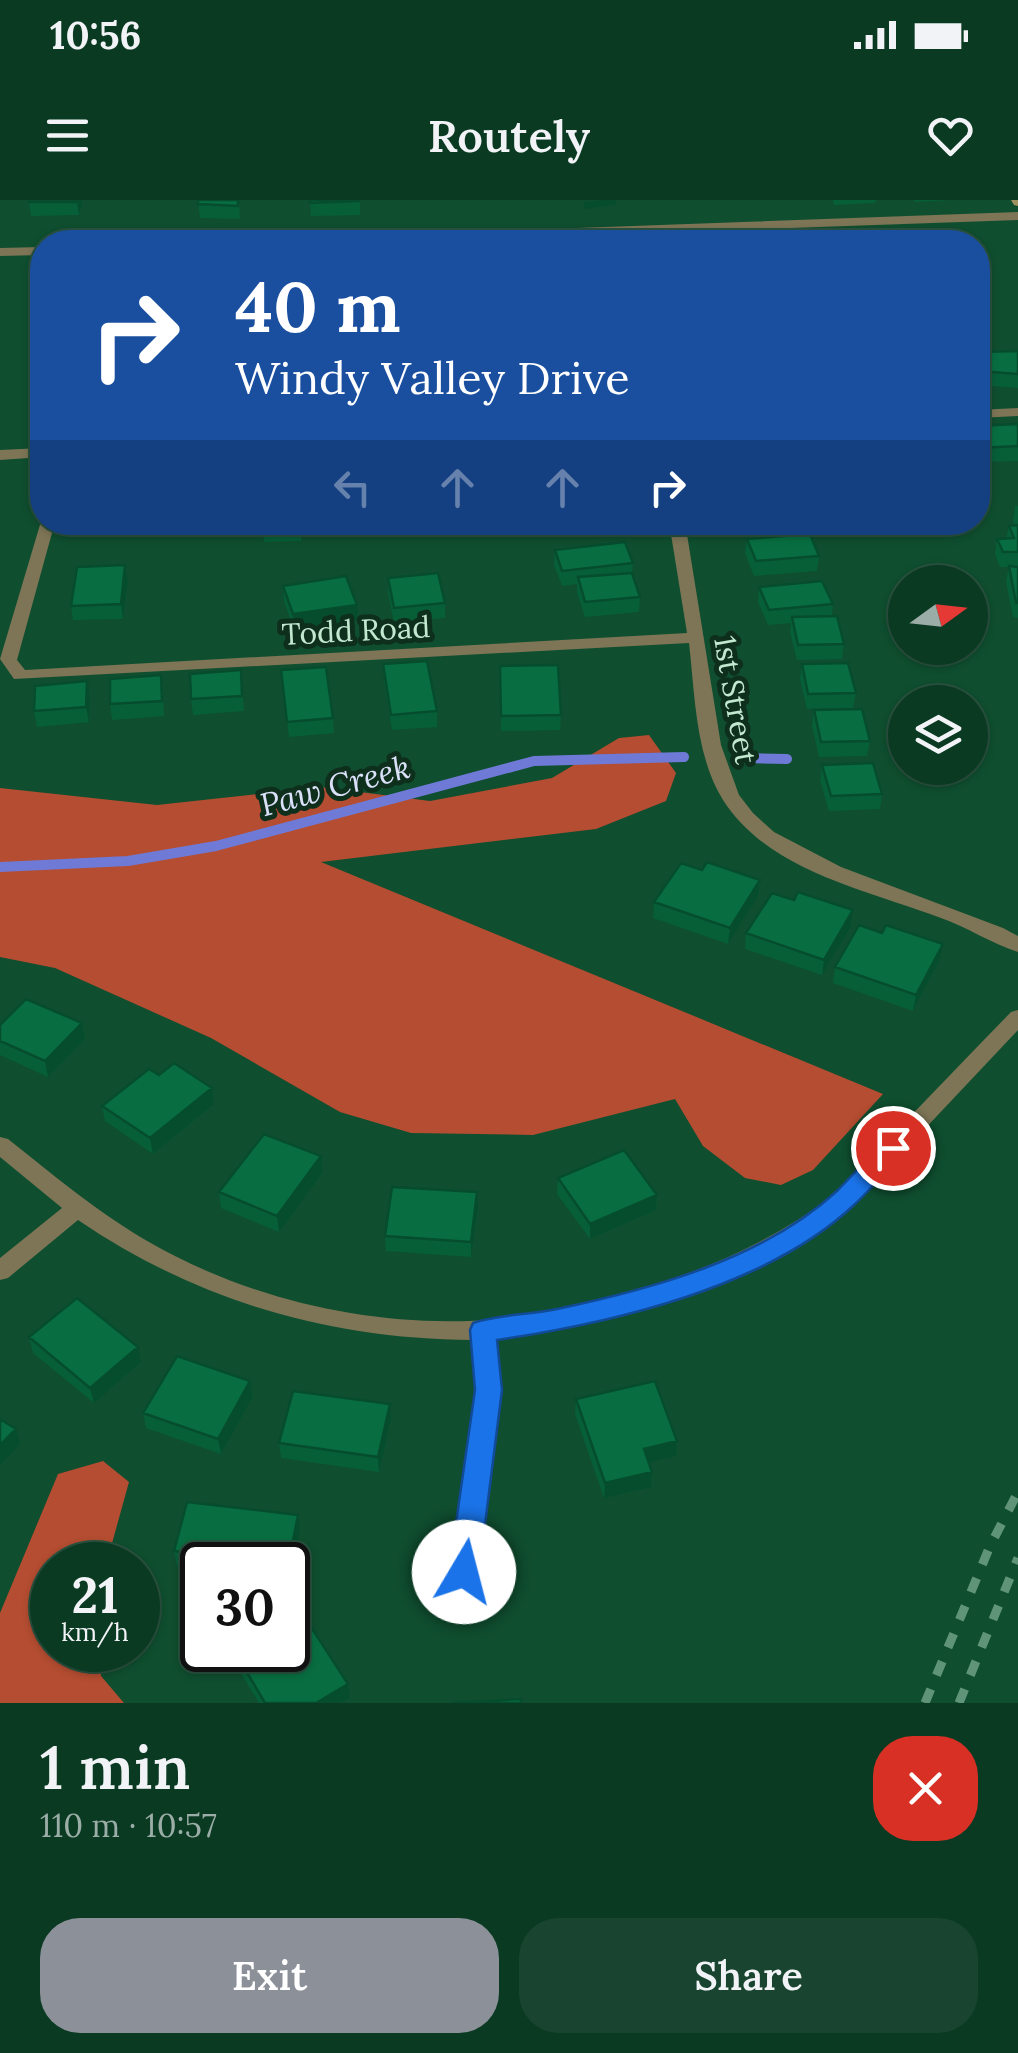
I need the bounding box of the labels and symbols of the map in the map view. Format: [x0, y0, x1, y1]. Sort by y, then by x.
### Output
north arrow [888, 565, 988, 665]
street label: Todd Road [281, 607, 431, 653]
street label: 1st Street [706, 633, 766, 767]
water label: Paw Creek [255, 746, 414, 825]
pin [851, 1106, 936, 1191]
position arrow [412, 1520, 516, 1624]
speed limit sign: 30 [180, 1542, 310, 1672]

